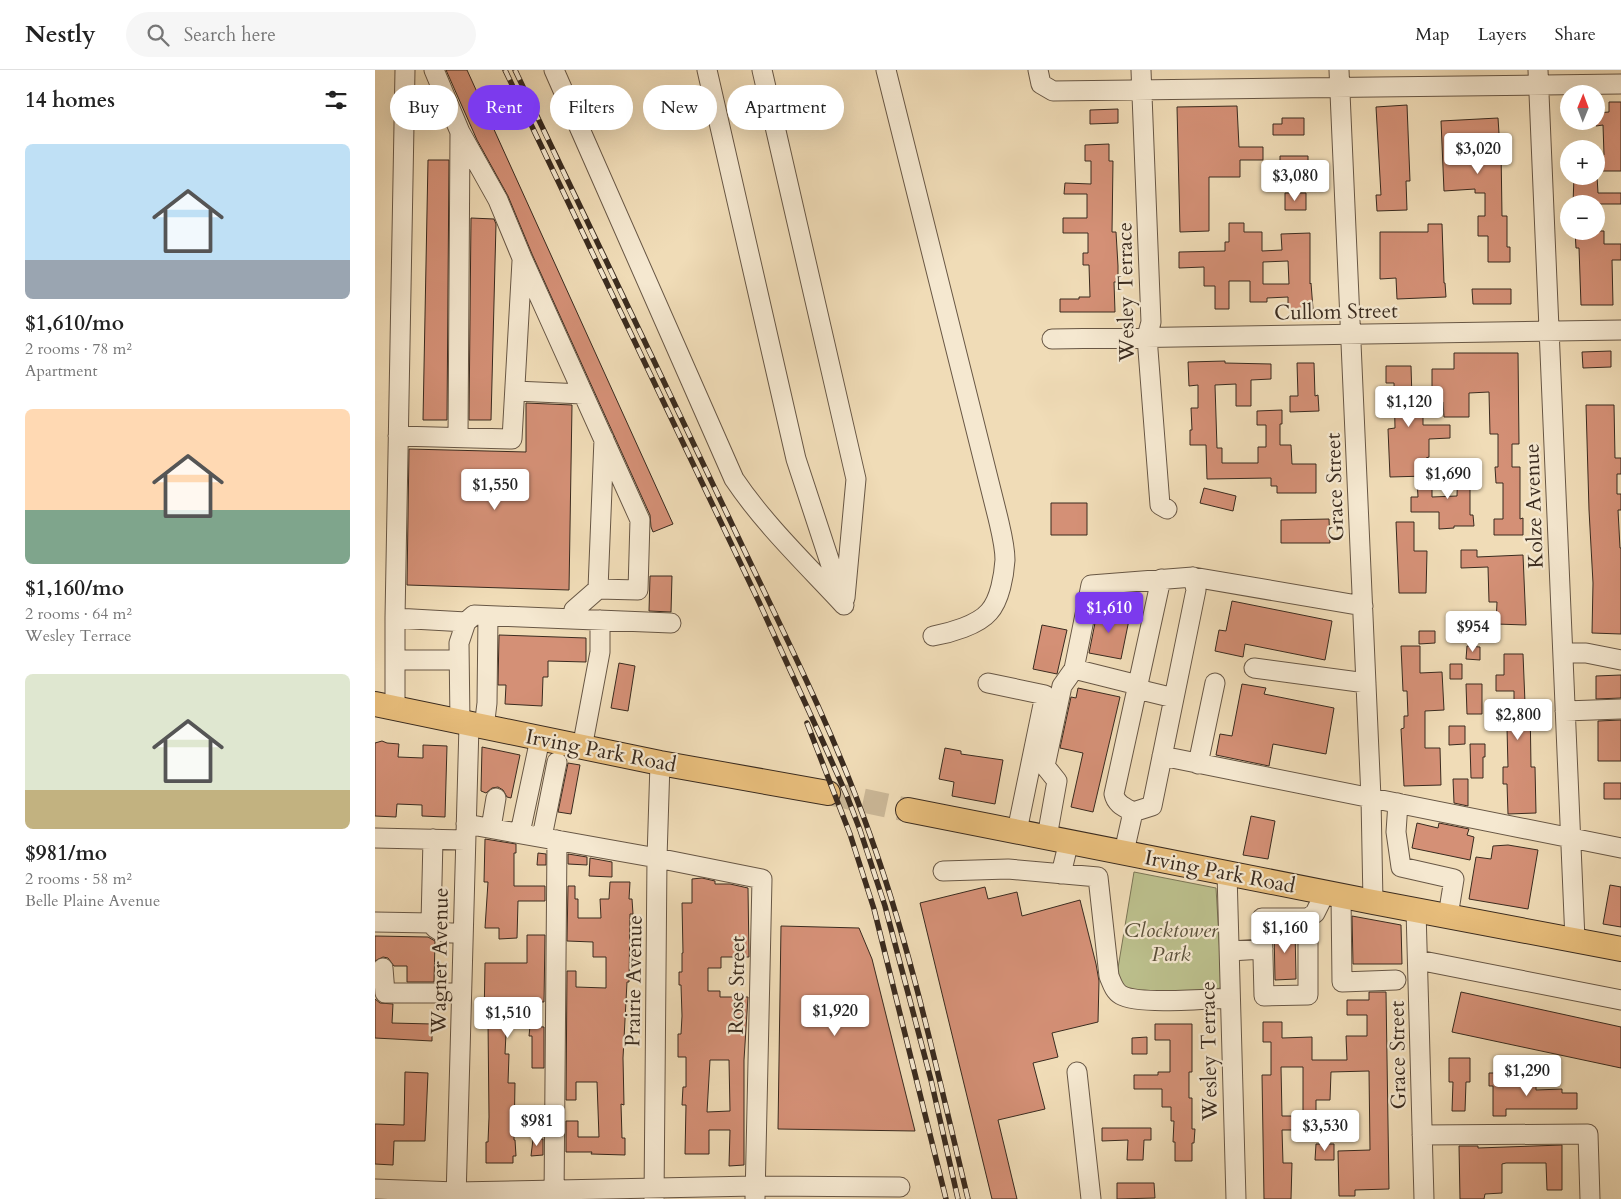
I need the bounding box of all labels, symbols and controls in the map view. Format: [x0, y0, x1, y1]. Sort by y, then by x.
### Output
search box [126, 12, 476, 57]
text: Nestly [25, 18, 96, 51]
icon: search [144, 21, 172, 49]
text: Search here [184, 22, 276, 48]
text: Map [1415, 22, 1450, 47]
text: Layers [1478, 22, 1527, 47]
text: Share [1555, 22, 1596, 47]
chip: Buy [390, 85, 458, 130]
chip: Rent [468, 85, 540, 130]
chip: Filters [550, 85, 633, 130]
chip: New [643, 85, 717, 130]
chip: Apartment [727, 85, 844, 130]
north arrow [1560, 85, 1605, 130]
map controls [1560, 85, 1605, 240]
text: 14 homes [25, 86, 115, 115]
icon: filters [322, 86, 350, 114]
pin: $3,020 [1437, 132, 1519, 175]
text: $3,020 [1455, 138, 1501, 160]
button: + [1560, 140, 1605, 185]
pin: $3,080 [1254, 160, 1336, 202]
text: $3,080 [1272, 165, 1318, 187]
icon: home [143, 176, 233, 266]
button: − [1560, 195, 1605, 240]
street label: Wesley Terrace [1110, 222, 1142, 363]
street label: Cullom Street [1274, 296, 1398, 328]
text: $1,610/mo [25, 309, 124, 338]
text: 2 rooms · 78 m² [25, 338, 132, 360]
text: Apartment [25, 360, 98, 382]
pin: $1,120 [1368, 386, 1450, 428]
text: $1,120 [1386, 391, 1432, 413]
street label: Grace Street [1319, 432, 1351, 542]
icon: home [143, 441, 233, 531]
street label: Kolze Avenue [1517, 443, 1551, 569]
pin: $1,690 [1407, 458, 1489, 500]
text: $1,690 [1425, 463, 1471, 485]
pin: $1,550 [454, 468, 536, 511]
text: $1,550 [472, 474, 518, 496]
text: $1,160/mo [25, 574, 124, 603]
pin: $1,610 [1068, 592, 1150, 634]
text: $1,610 [1086, 597, 1132, 619]
text: 2 rooms · 64 m² [25, 603, 132, 625]
pin: $954 [1443, 610, 1503, 653]
text: $954 [1457, 616, 1489, 638]
text: Wesley Terrace [25, 625, 132, 647]
pin: $2,800 [1477, 698, 1559, 741]
text: $2,800 [1495, 704, 1541, 726]
icon: home [143, 706, 233, 796]
street label: Irving Park Road [523, 722, 679, 780]
text: $981/mo [25, 839, 107, 868]
street label: Irving Park Road [1142, 843, 1298, 901]
text: 2 rooms · 58 m² [25, 868, 132, 890]
street label: Wagner Avenue [424, 887, 456, 1036]
text: Belle Plaine Avenue [25, 890, 160, 912]
pin: $1,160 [1244, 912, 1326, 954]
street label: Prairie Avenue [618, 915, 650, 1047]
park label: Clocktower Park [1124, 916, 1219, 969]
text: $1,160 [1262, 917, 1308, 939]
street label: Rose Street [722, 935, 752, 1035]
street label: Wesley Terrace [1193, 981, 1225, 1122]
pin: $1,920 [794, 994, 876, 1037]
pin: $1,510 [467, 996, 549, 1039]
text: $1,920 [812, 1000, 858, 1022]
street label: Grace Street [1383, 1000, 1413, 1110]
text: $1,510 [485, 1002, 531, 1024]
pin: $1,290 [1486, 1054, 1568, 1097]
text: $1,290 [1504, 1060, 1550, 1082]
pin: $981 [507, 1104, 567, 1147]
text: $981 [521, 1110, 553, 1132]
pin: $3,530 [1284, 1110, 1366, 1152]
text: $3,530 [1302, 1115, 1348, 1137]

